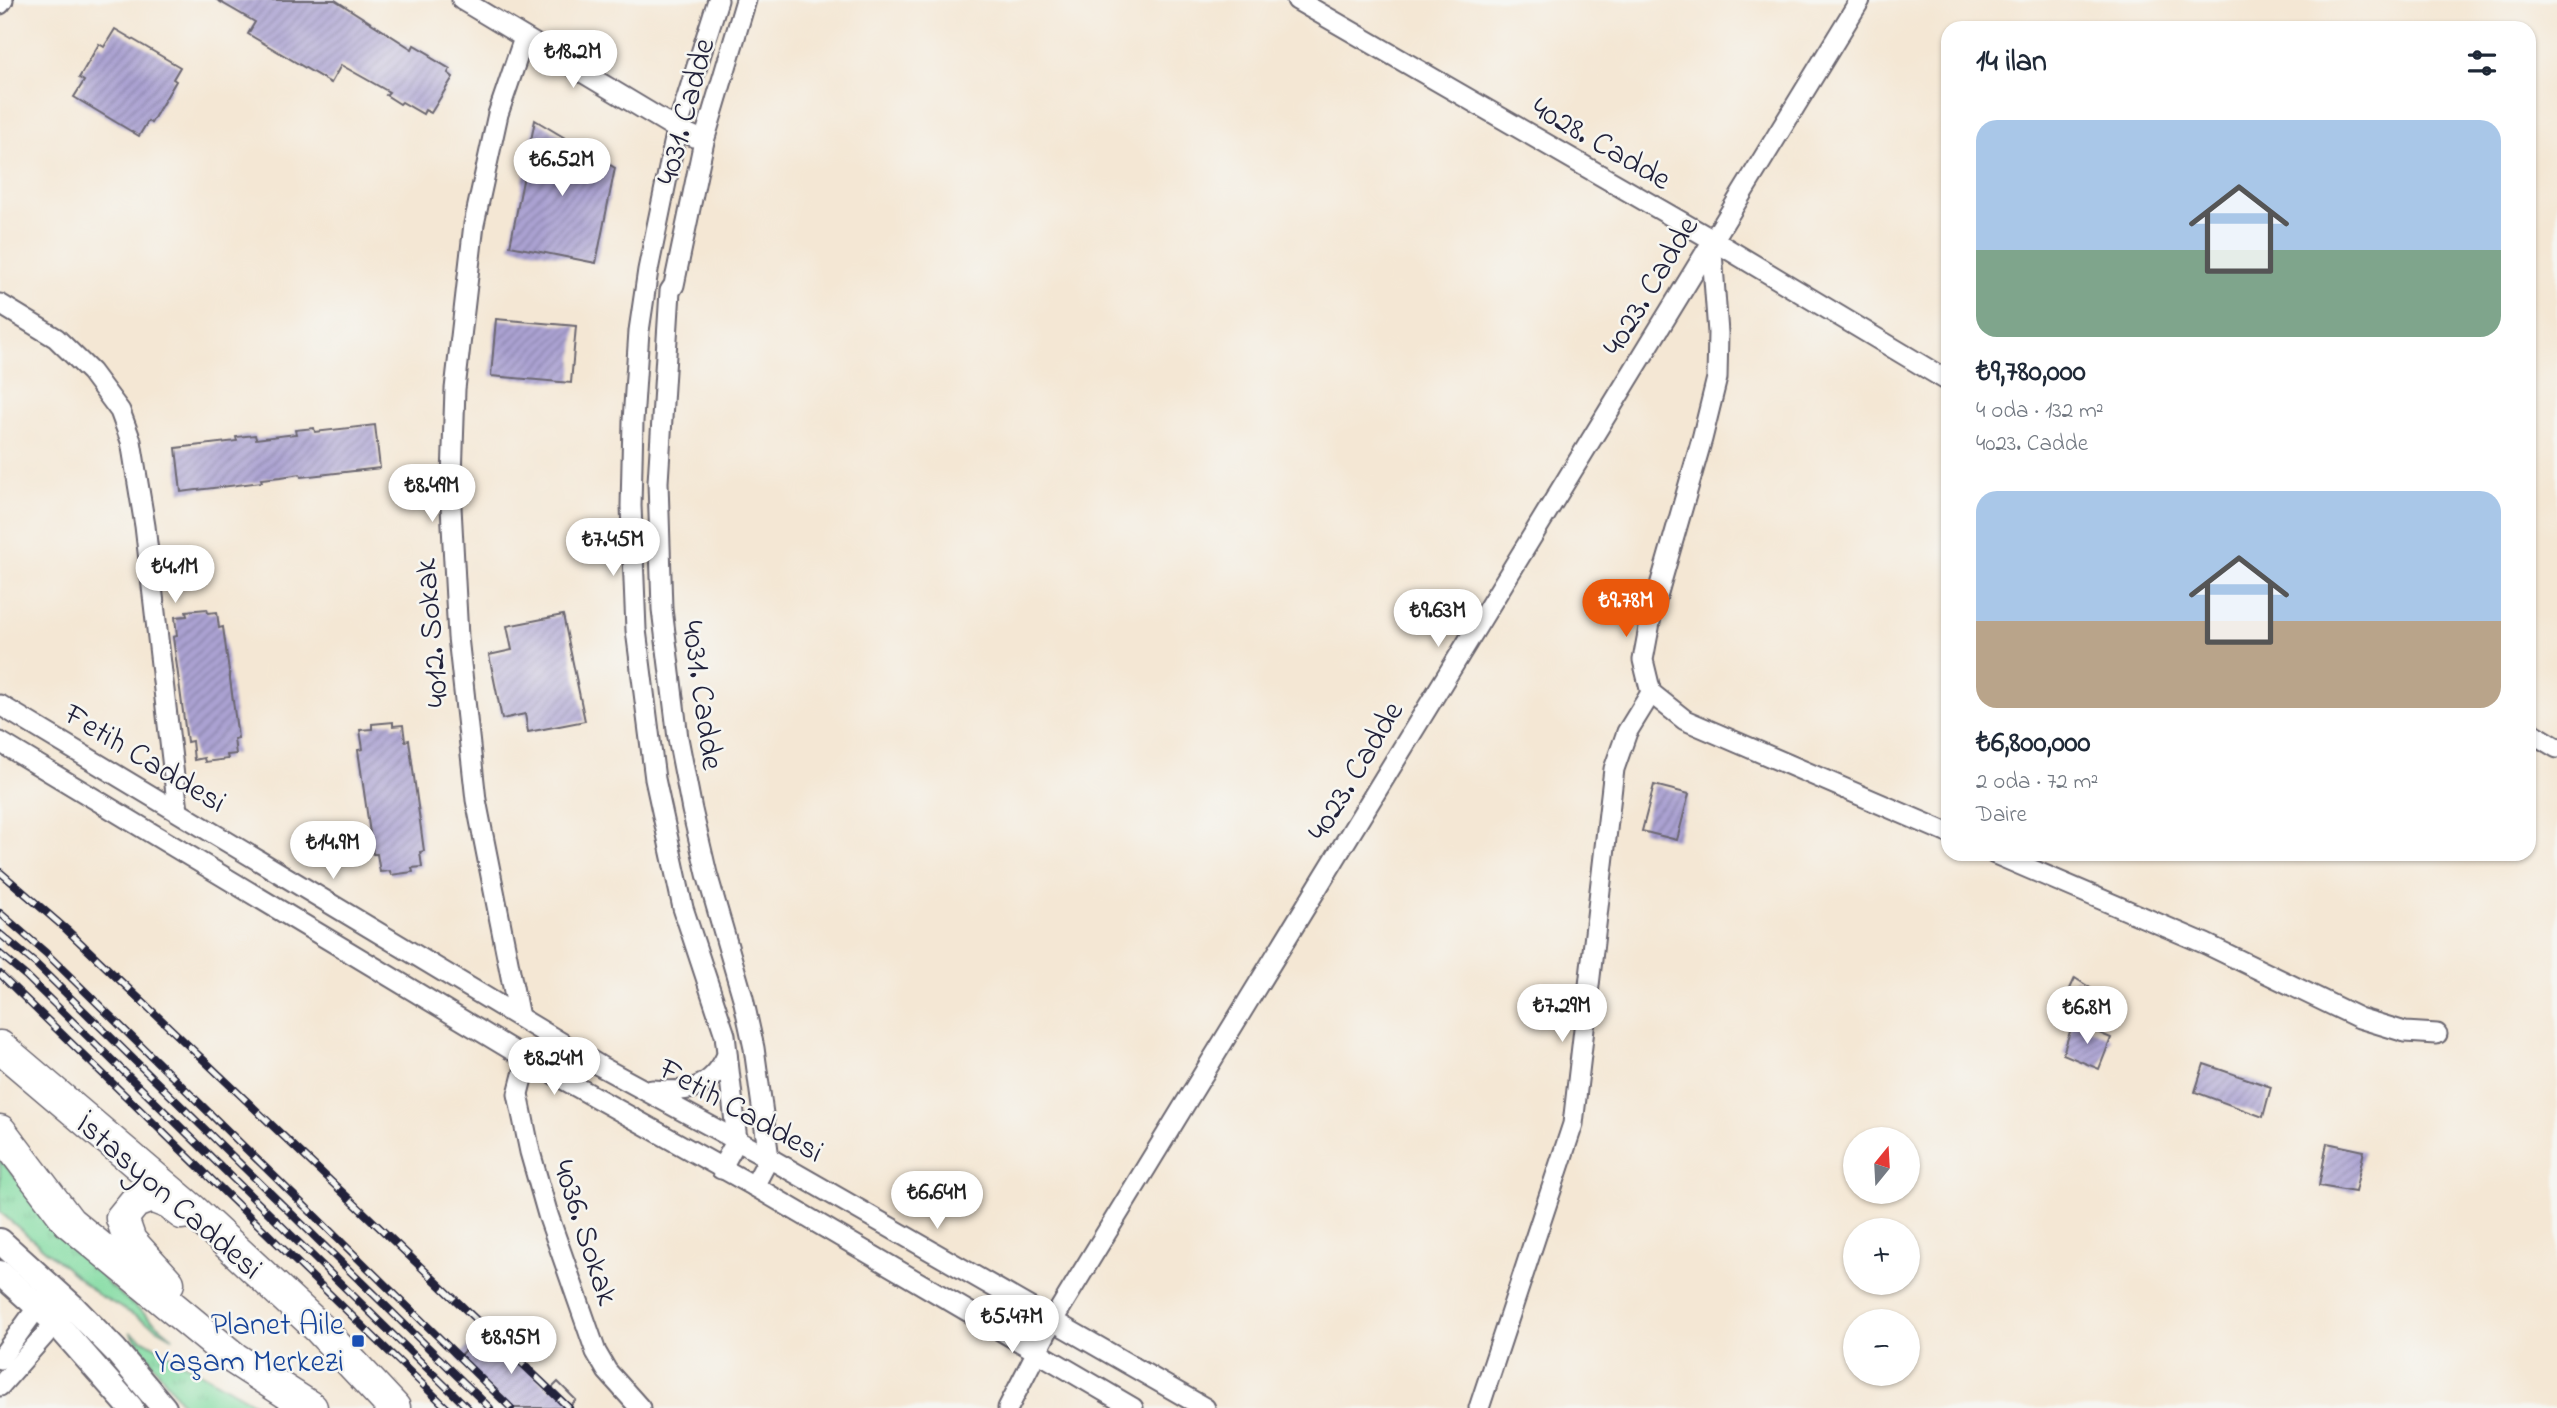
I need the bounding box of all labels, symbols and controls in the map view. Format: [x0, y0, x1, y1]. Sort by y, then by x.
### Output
pin: ₺18.2M [516, 31, 630, 90]
street label: 4031. Cadde [645, 33, 730, 190]
text: ₺18.2M [544, 36, 602, 69]
text: 14 ilan [1976, 41, 2047, 85]
icon: filters [2463, 44, 2501, 82]
street label: 4028. Cadde [1522, 86, 1680, 204]
pin: ₺6.52M [505, 138, 619, 198]
text: ₺6.52M [530, 144, 594, 177]
icon: home [2176, 166, 2302, 292]
street label: 4023. Cadde [1592, 207, 1713, 366]
text: ₺9,780,000 [1976, 351, 2086, 395]
text: 4 oda · 132 m² [1976, 395, 2104, 428]
text: 4023. Cadde [1976, 428, 2088, 461]
pin: ₺8.49M [375, 464, 489, 524]
text: ₺8.49M [404, 470, 460, 503]
pin: ₺7.45M [556, 518, 670, 578]
text: ₺7.45M [582, 524, 644, 557]
icon: home [2176, 537, 2302, 663]
pin: ₺4.1M [126, 546, 224, 605]
text: ₺4.1M [152, 551, 198, 584]
street label: 4012. Sokak [403, 555, 463, 709]
pin: ₺9.78M [1569, 580, 1683, 639]
text: ₺9.78M [1598, 585, 1654, 618]
pin: ₺9.63M [1381, 590, 1495, 649]
text: ₺9.63M [1410, 595, 1466, 628]
street label: 4031. Cadde [667, 618, 734, 774]
street label: Fetih Caddesi [53, 692, 234, 827]
street label: 4023. Cadde [1297, 692, 1418, 851]
text: ₺6,800,000 [1976, 722, 2091, 766]
text: 2 oda · 72 m² [1976, 766, 2098, 799]
text: Daire [1976, 799, 2027, 832]
pin: ₺14.9M [276, 822, 390, 881]
text: ₺14.9M [306, 827, 360, 860]
pin: ₺7.29M [1505, 984, 1619, 1044]
pin: ₺6.8M [2038, 986, 2136, 1046]
text: ₺7.29M [1533, 990, 1591, 1023]
text: ₺6.8M [2063, 992, 2111, 1025]
pin: ₺8.24M [497, 1038, 611, 1097]
text: ₺8.24M [524, 1043, 584, 1076]
street label: Fetih Caddesi [648, 1047, 831, 1177]
street label: İstasyon Caddesi [64, 1103, 272, 1292]
north arrow [1843, 1127, 1920, 1204]
map controls [1843, 1127, 1920, 1386]
street label: 4036. Sokak [538, 1154, 630, 1313]
pin: ₺6.64M [880, 1172, 994, 1231]
text: ₺6.64M [907, 1177, 967, 1210]
button: + [1843, 1218, 1920, 1295]
pin: ₺5.47M [955, 1296, 1069, 1355]
text: ₺5.47M [981, 1301, 1043, 1334]
place label: Planet Aile Yaşam Merkezi [154, 1303, 345, 1387]
button: − [1843, 1309, 1920, 1386]
pin: ₺8.95M [454, 1316, 568, 1376]
text: ₺8.95M [482, 1322, 540, 1355]
marker: Planet Aile Yaşam Merkezi [350, 1333, 366, 1349]

